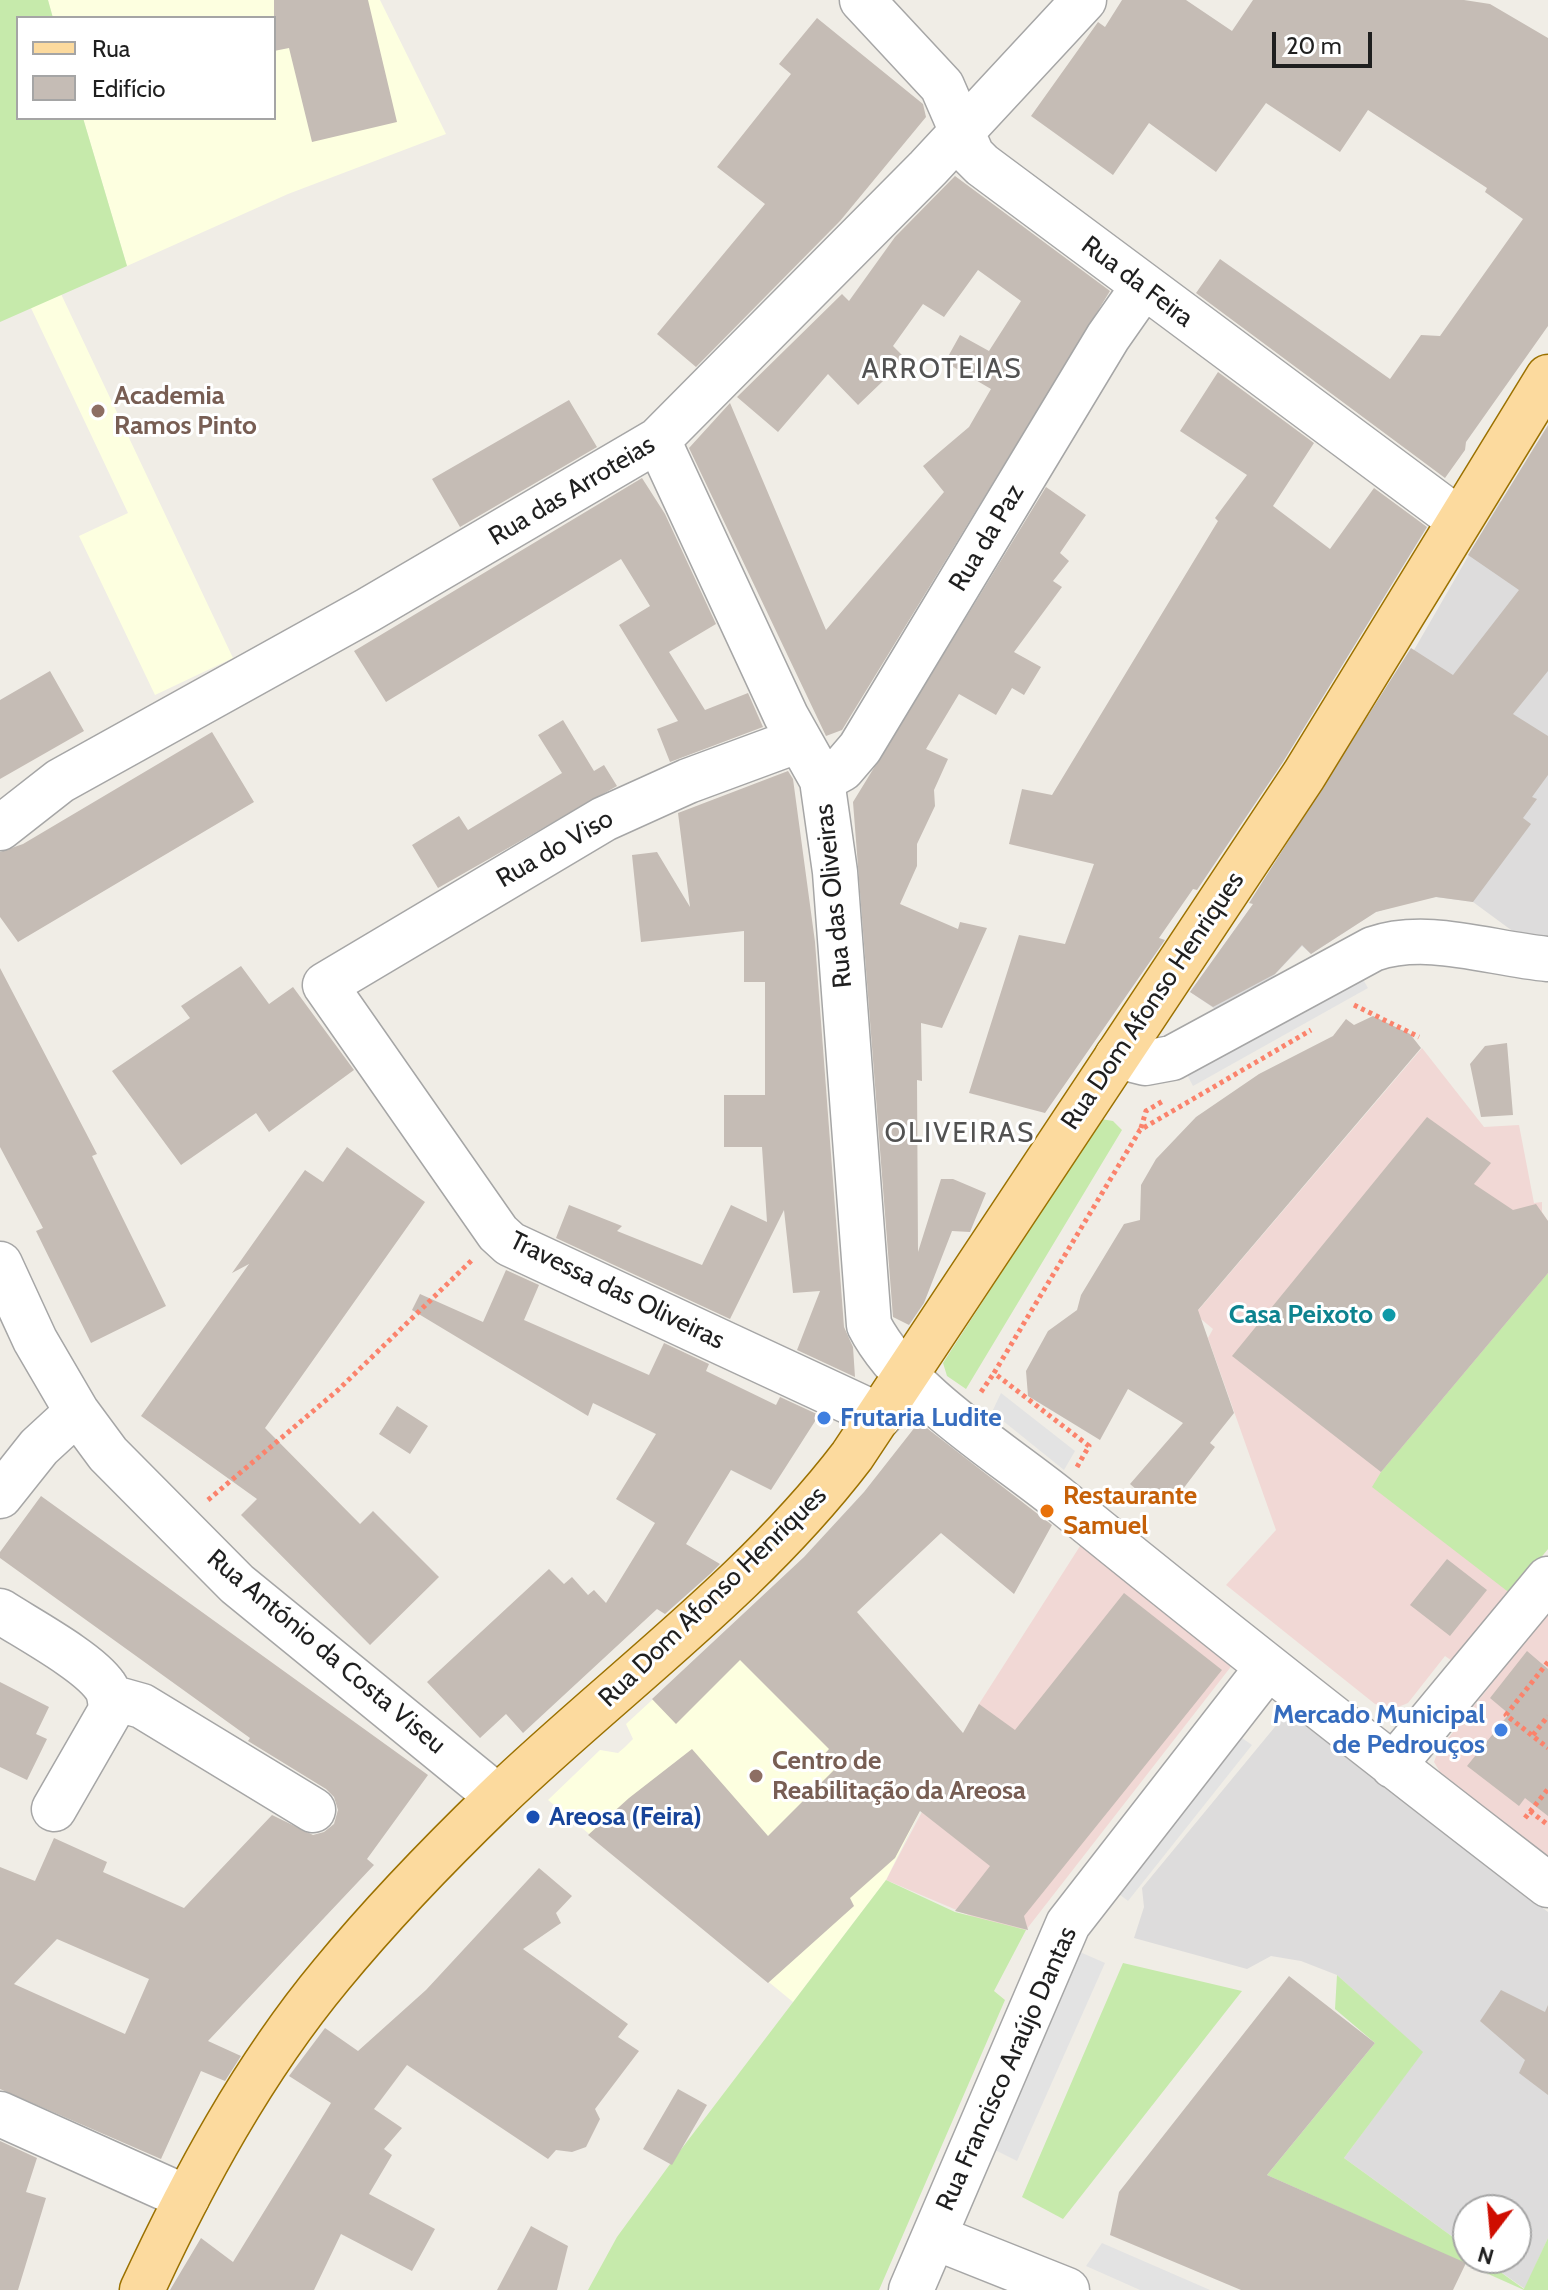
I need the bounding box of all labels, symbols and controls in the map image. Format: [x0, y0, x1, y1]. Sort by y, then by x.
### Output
legend [16, 16, 276, 120]
scale bar [1276, 16, 1376, 66]
text: 20 m [1286, 31, 1342, 60]
text: Rua [92, 34, 130, 63]
text: Edifício [92, 74, 166, 103]
street label: Rua da Feira [1075, 230, 1199, 334]
district label: ARROTEIAS [861, 353, 1023, 387]
place label: Academia Ramos Pinto [114, 380, 257, 442]
marker: Academia Ramos Pinto [89, 402, 107, 420]
street label: Rua das Arroteias [483, 429, 661, 553]
street label: Rua da Paz [943, 479, 1031, 597]
street label: Rua das Oliveiras [809, 802, 859, 990]
street label: Rua do Viso [491, 803, 619, 895]
street label: Rua Dom Afonso Henriques [1055, 866, 1251, 1136]
district label: OLIVEIRAS [885, 1117, 1035, 1151]
street label: Travessa das Oliveiras [505, 1225, 729, 1357]
place label: Casa Peixoto [1229, 1299, 1373, 1331]
marker: Casa Peixoto [1380, 1306, 1398, 1324]
place label: Frutaria Ludite [840, 1402, 1002, 1434]
marker: Frutaria Ludite [815, 1409, 833, 1427]
street label: Rua Dom Afonso Henriques [593, 1480, 833, 1714]
place label: Restaurante Samuel [1063, 1480, 1197, 1542]
marker: Restaurante Samuel [1038, 1502, 1056, 1520]
street label: Rua António da Costa Viseu [200, 1543, 452, 1761]
place label: Mercado Municipal de Pedrouços [1273, 1699, 1485, 1760]
marker: Mercado Municipal de Pedrouços [1492, 1721, 1510, 1739]
place label: Centro de Reabilitação da Areosa [772, 1745, 1026, 1806]
marker: Centro de Reabilitação da Areosa [747, 1767, 765, 1785]
place label: Areosa (Feira) [549, 1801, 702, 1833]
marker: Areosa (Feira) [524, 1808, 542, 1826]
street label: Rua Francisco Araújo Dantas [930, 1922, 1084, 2216]
north arrow [1452, 2194, 1532, 2274]
text: N [1475, 2241, 1497, 2271]

